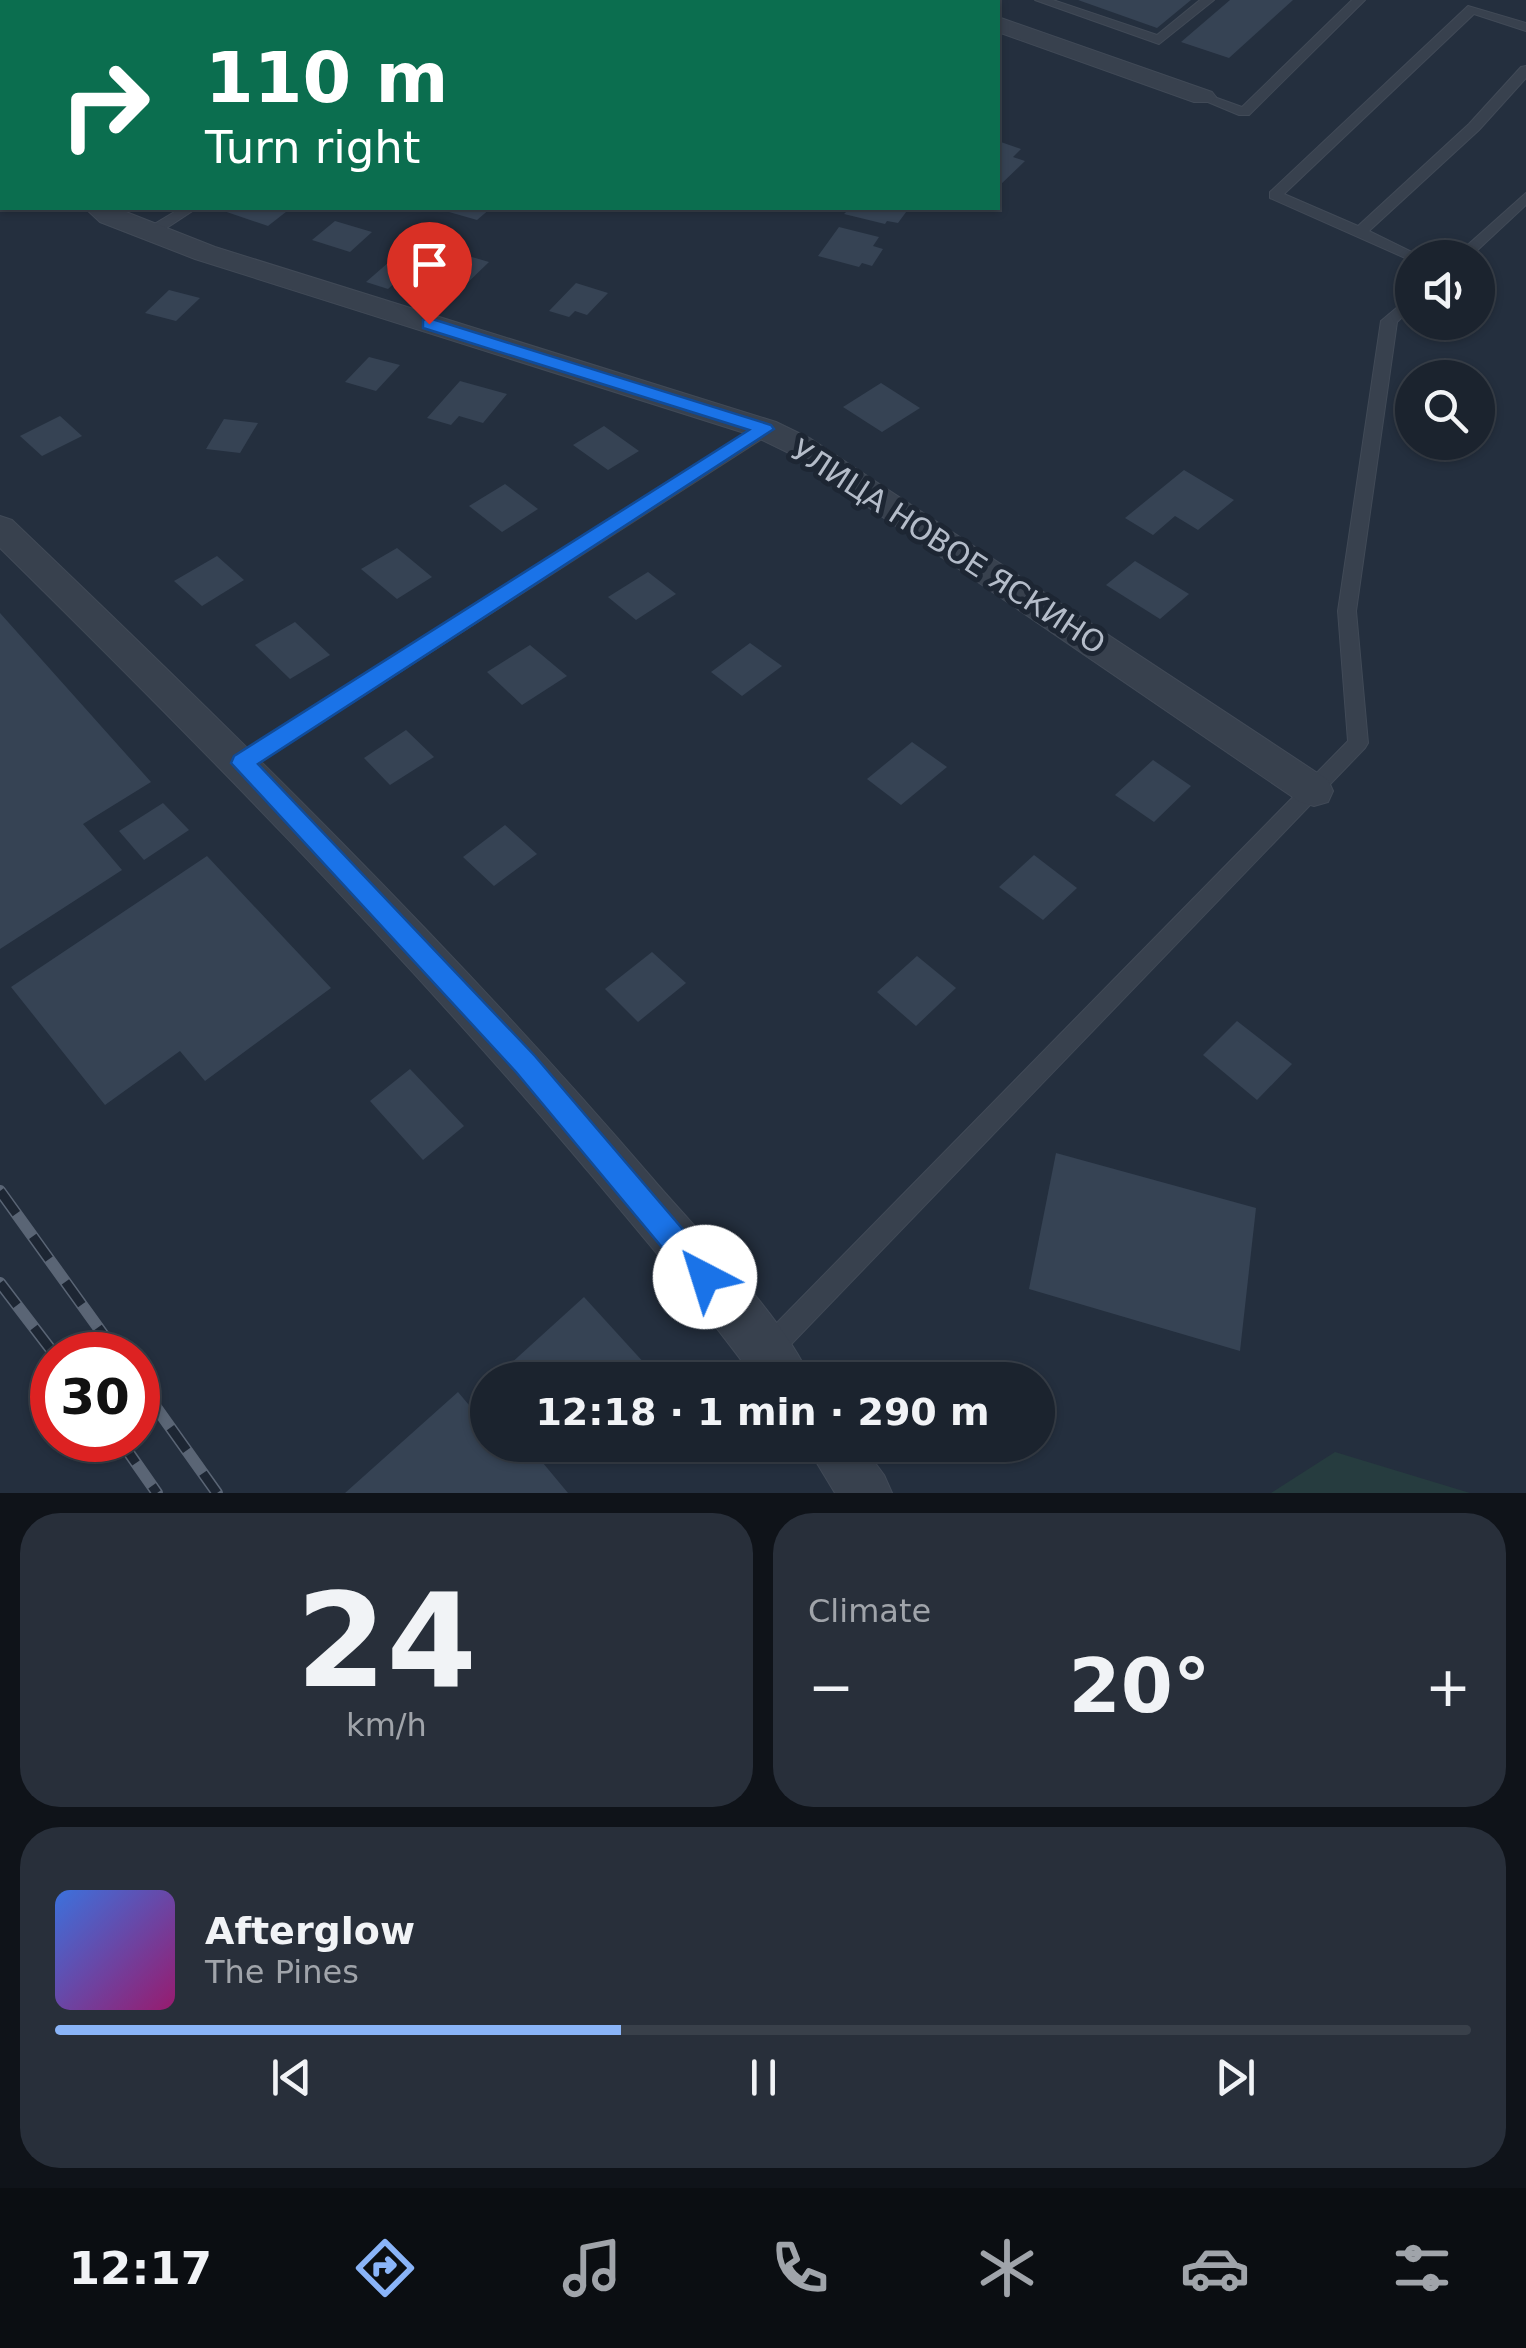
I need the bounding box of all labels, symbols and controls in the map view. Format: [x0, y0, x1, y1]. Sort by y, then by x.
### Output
text: 110 m [205, 37, 448, 119]
icon: right [40, 40, 170, 170]
text: Turn right [205, 121, 420, 174]
pin [387, 222, 472, 325]
icon: arrive [402, 237, 457, 292]
map controls [1395, 240, 1495, 460]
button: sound [1395, 240, 1495, 340]
button: search [1395, 360, 1495, 460]
street label: УЛИЦА НОВОЕ ЯСКИНО [785, 432, 1112, 661]
position arrow [653, 1225, 757, 1329]
speed limit sign: 30 [30, 1332, 160, 1462]
text: 12:18 · 1 min · 290 m [535, 1390, 990, 1434]
text: 24 [296, 1565, 477, 1717]
text: Climate [808, 1592, 931, 1630]
text: 20° [1069, 1642, 1210, 1730]
text: − [808, 1655, 854, 1719]
text: + [1425, 1655, 1471, 1719]
text: km/h [346, 1706, 427, 1744]
text: Afterglow [205, 1909, 415, 1953]
text: The Pines [205, 1953, 359, 1991]
icon: previous [264, 2050, 319, 2105]
icon: pause [736, 2050, 791, 2105]
icon: next [1208, 2050, 1263, 2105]
icon: directions [350, 2233, 420, 2303]
icon: music [557, 2233, 627, 2303]
icon: phone [765, 2233, 835, 2303]
icon: climate [972, 2233, 1042, 2303]
icon: car [1180, 2233, 1250, 2303]
icon: filters [1387, 2233, 1457, 2303]
text: 12:17 [69, 2242, 212, 2295]

